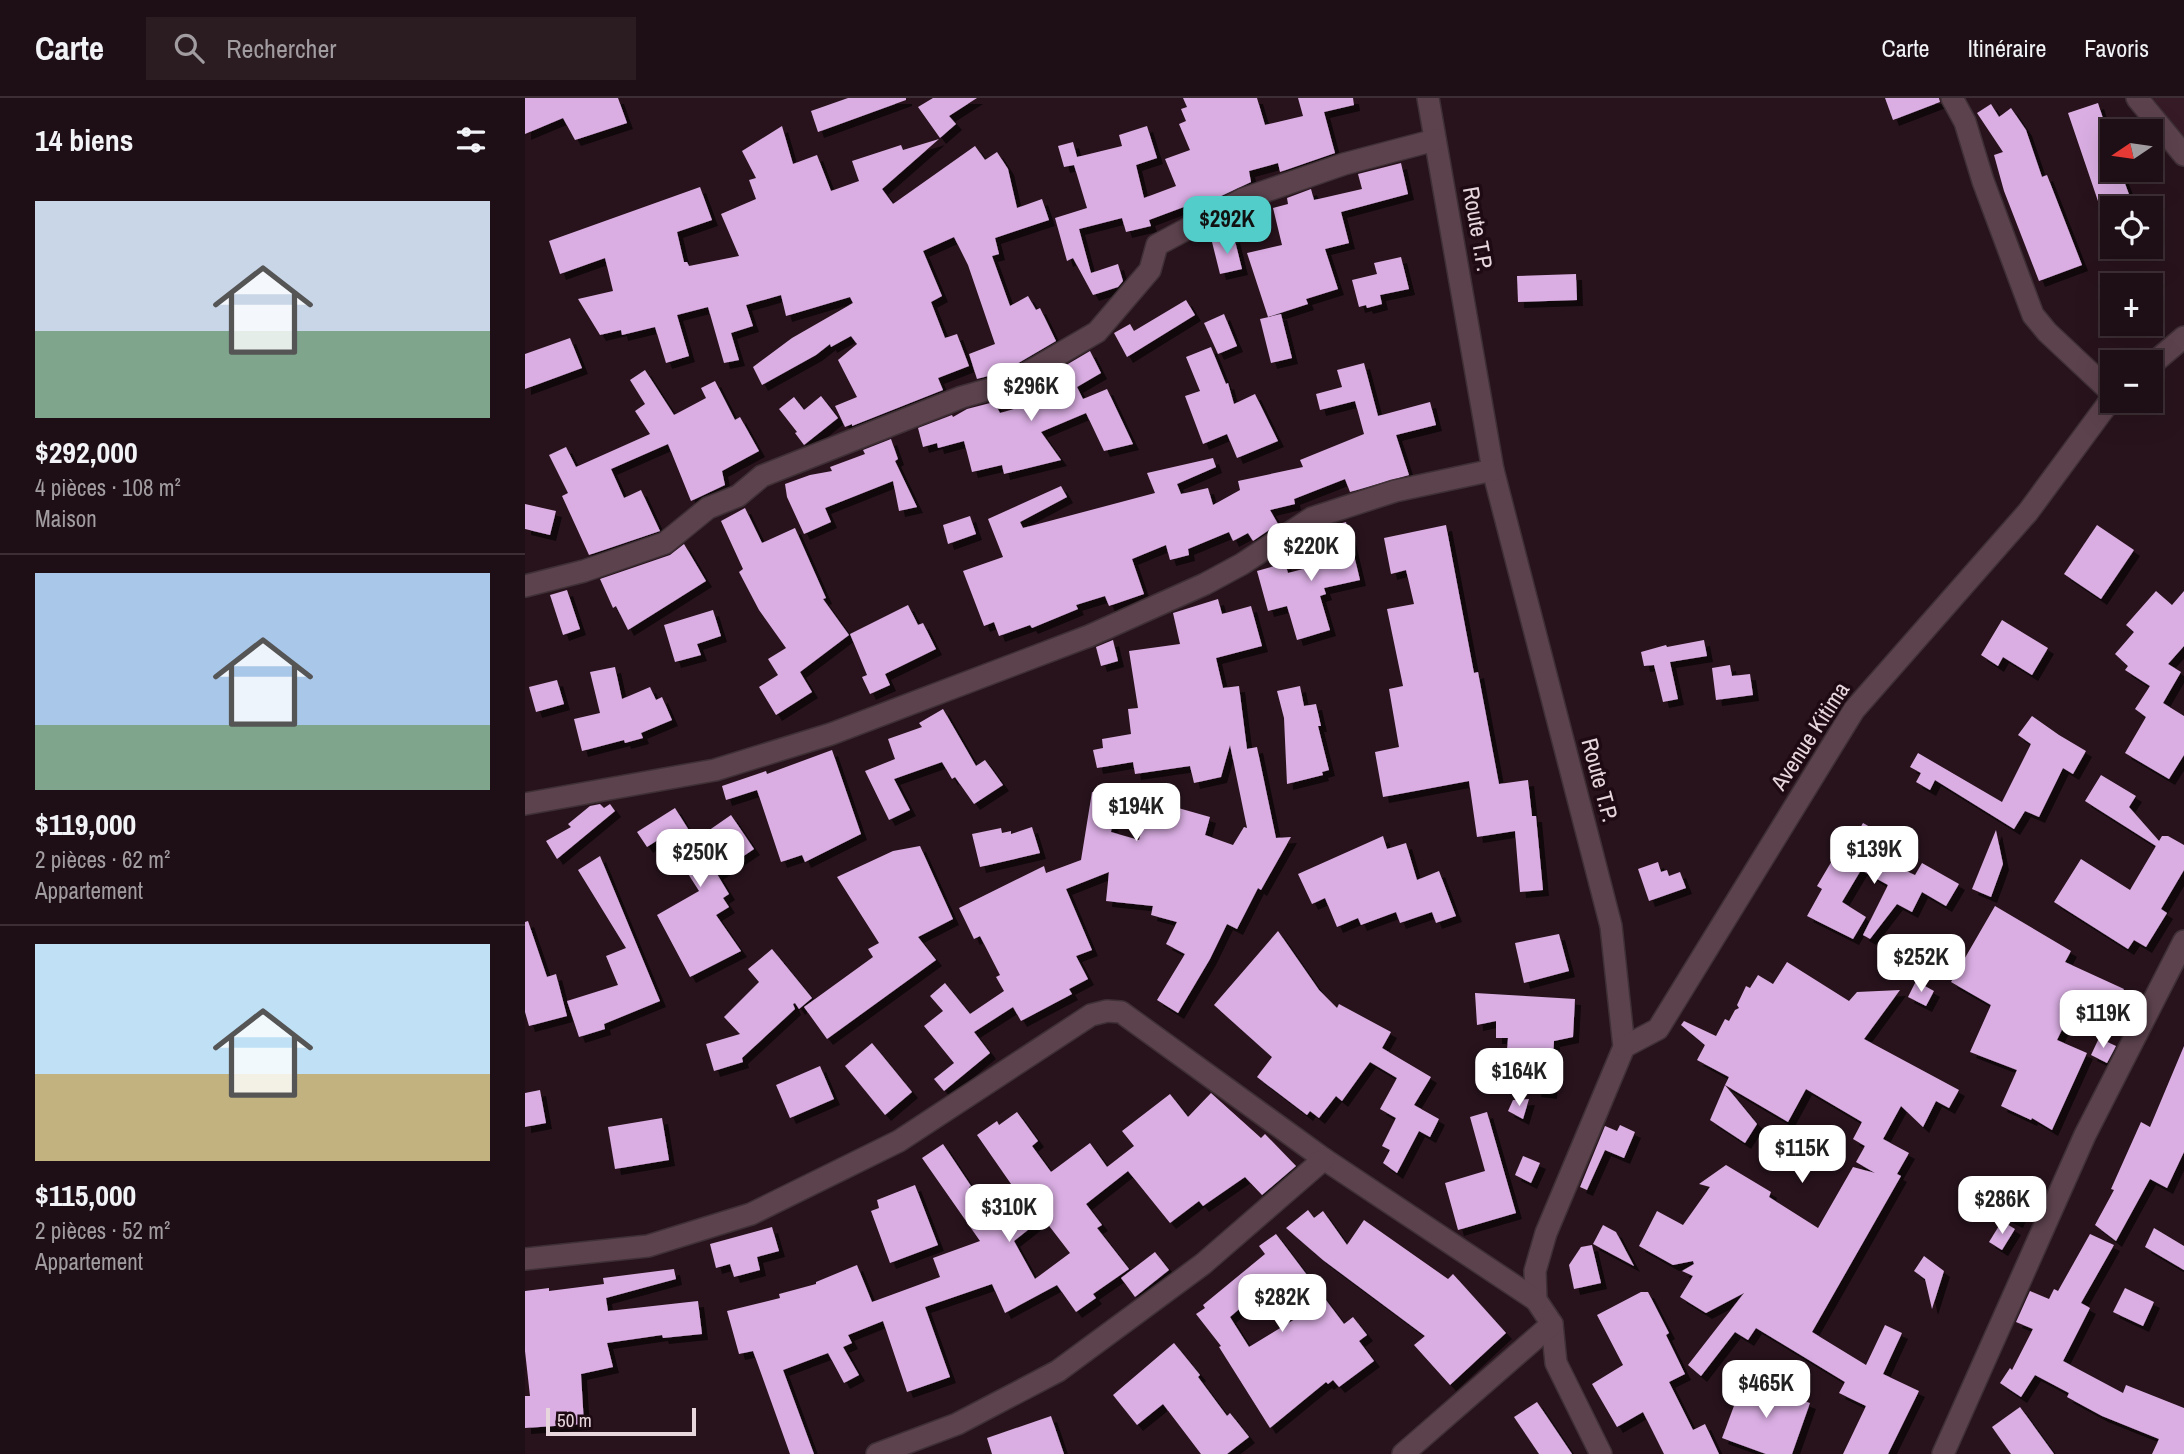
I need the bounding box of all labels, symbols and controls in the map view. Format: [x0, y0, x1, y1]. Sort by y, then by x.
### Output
search box [146, 17, 636, 80]
text: Carte [35, 26, 104, 70]
icon: search [170, 29, 208, 67]
text: Rechercher [226, 31, 336, 66]
text: Carte [1881, 32, 1930, 64]
text: Itinéraire [1968, 32, 2046, 64]
text: Favoris [2084, 32, 2149, 64]
north arrow [2100, 119, 2163, 182]
map controls [2100, 119, 2163, 413]
text: 14 biens [35, 120, 133, 160]
icon: filters [452, 121, 490, 159]
street label: Route T.P. [1456, 184, 1501, 274]
button: locate [2100, 196, 2163, 259]
pin: $292K [1178, 197, 1276, 256]
text: $292K [1199, 203, 1255, 234]
icon: home [200, 247, 326, 373]
button: + [2100, 273, 2163, 336]
button: − [2100, 350, 2163, 413]
pin: $296K [982, 364, 1080, 423]
text: $296K [1003, 370, 1059, 401]
text: $292,000 [35, 432, 138, 472]
text: 4 pièces · 108 m² [35, 472, 181, 503]
text: Maison [35, 503, 97, 534]
pin: $220K [1262, 524, 1360, 583]
text: $220K [1283, 530, 1339, 561]
icon: home [200, 619, 326, 745]
street label: Avenue Kitima [1762, 675, 1856, 797]
street label: Route T.P. [1574, 735, 1626, 825]
pin: $194K [1087, 784, 1185, 843]
text: $194K [1108, 790, 1164, 821]
text: $119,000 [35, 804, 136, 844]
pin: $139K [1825, 826, 1923, 886]
pin: $250K [651, 830, 749, 889]
text: $139K [1846, 833, 1902, 864]
text: $250K [672, 836, 728, 867]
text: 2 pièces · 62 m² [35, 844, 170, 875]
text: Appartement [35, 875, 143, 906]
pin: $252K [1872, 934, 1970, 994]
text: $252K [1893, 941, 1949, 972]
icon: home [200, 990, 326, 1116]
pin: $119K [2054, 990, 2152, 1050]
text: $119K [2076, 997, 2130, 1028]
pin: $164K [1470, 1048, 1568, 1108]
text: $164K [1491, 1055, 1547, 1086]
pin: $115K [1753, 1126, 1851, 1185]
text: $115K [1775, 1132, 1829, 1163]
text: $115,000 [35, 1175, 136, 1215]
pin: $286K [1953, 1176, 2051, 1236]
text: $286K [1974, 1183, 2030, 1214]
pin: $310K [960, 1184, 1058, 1244]
text: $310K [981, 1191, 1037, 1222]
text: 2 pièces · 52 m² [35, 1215, 170, 1246]
text: Appartement [35, 1246, 143, 1277]
pin: $282K [1233, 1274, 1331, 1334]
text: $282K [1254, 1281, 1310, 1312]
pin: $465K [1717, 1360, 1815, 1420]
text: $465K [1738, 1367, 1794, 1398]
scale bar [546, 1405, 697, 1437]
text: 50 m [557, 1407, 592, 1433]

